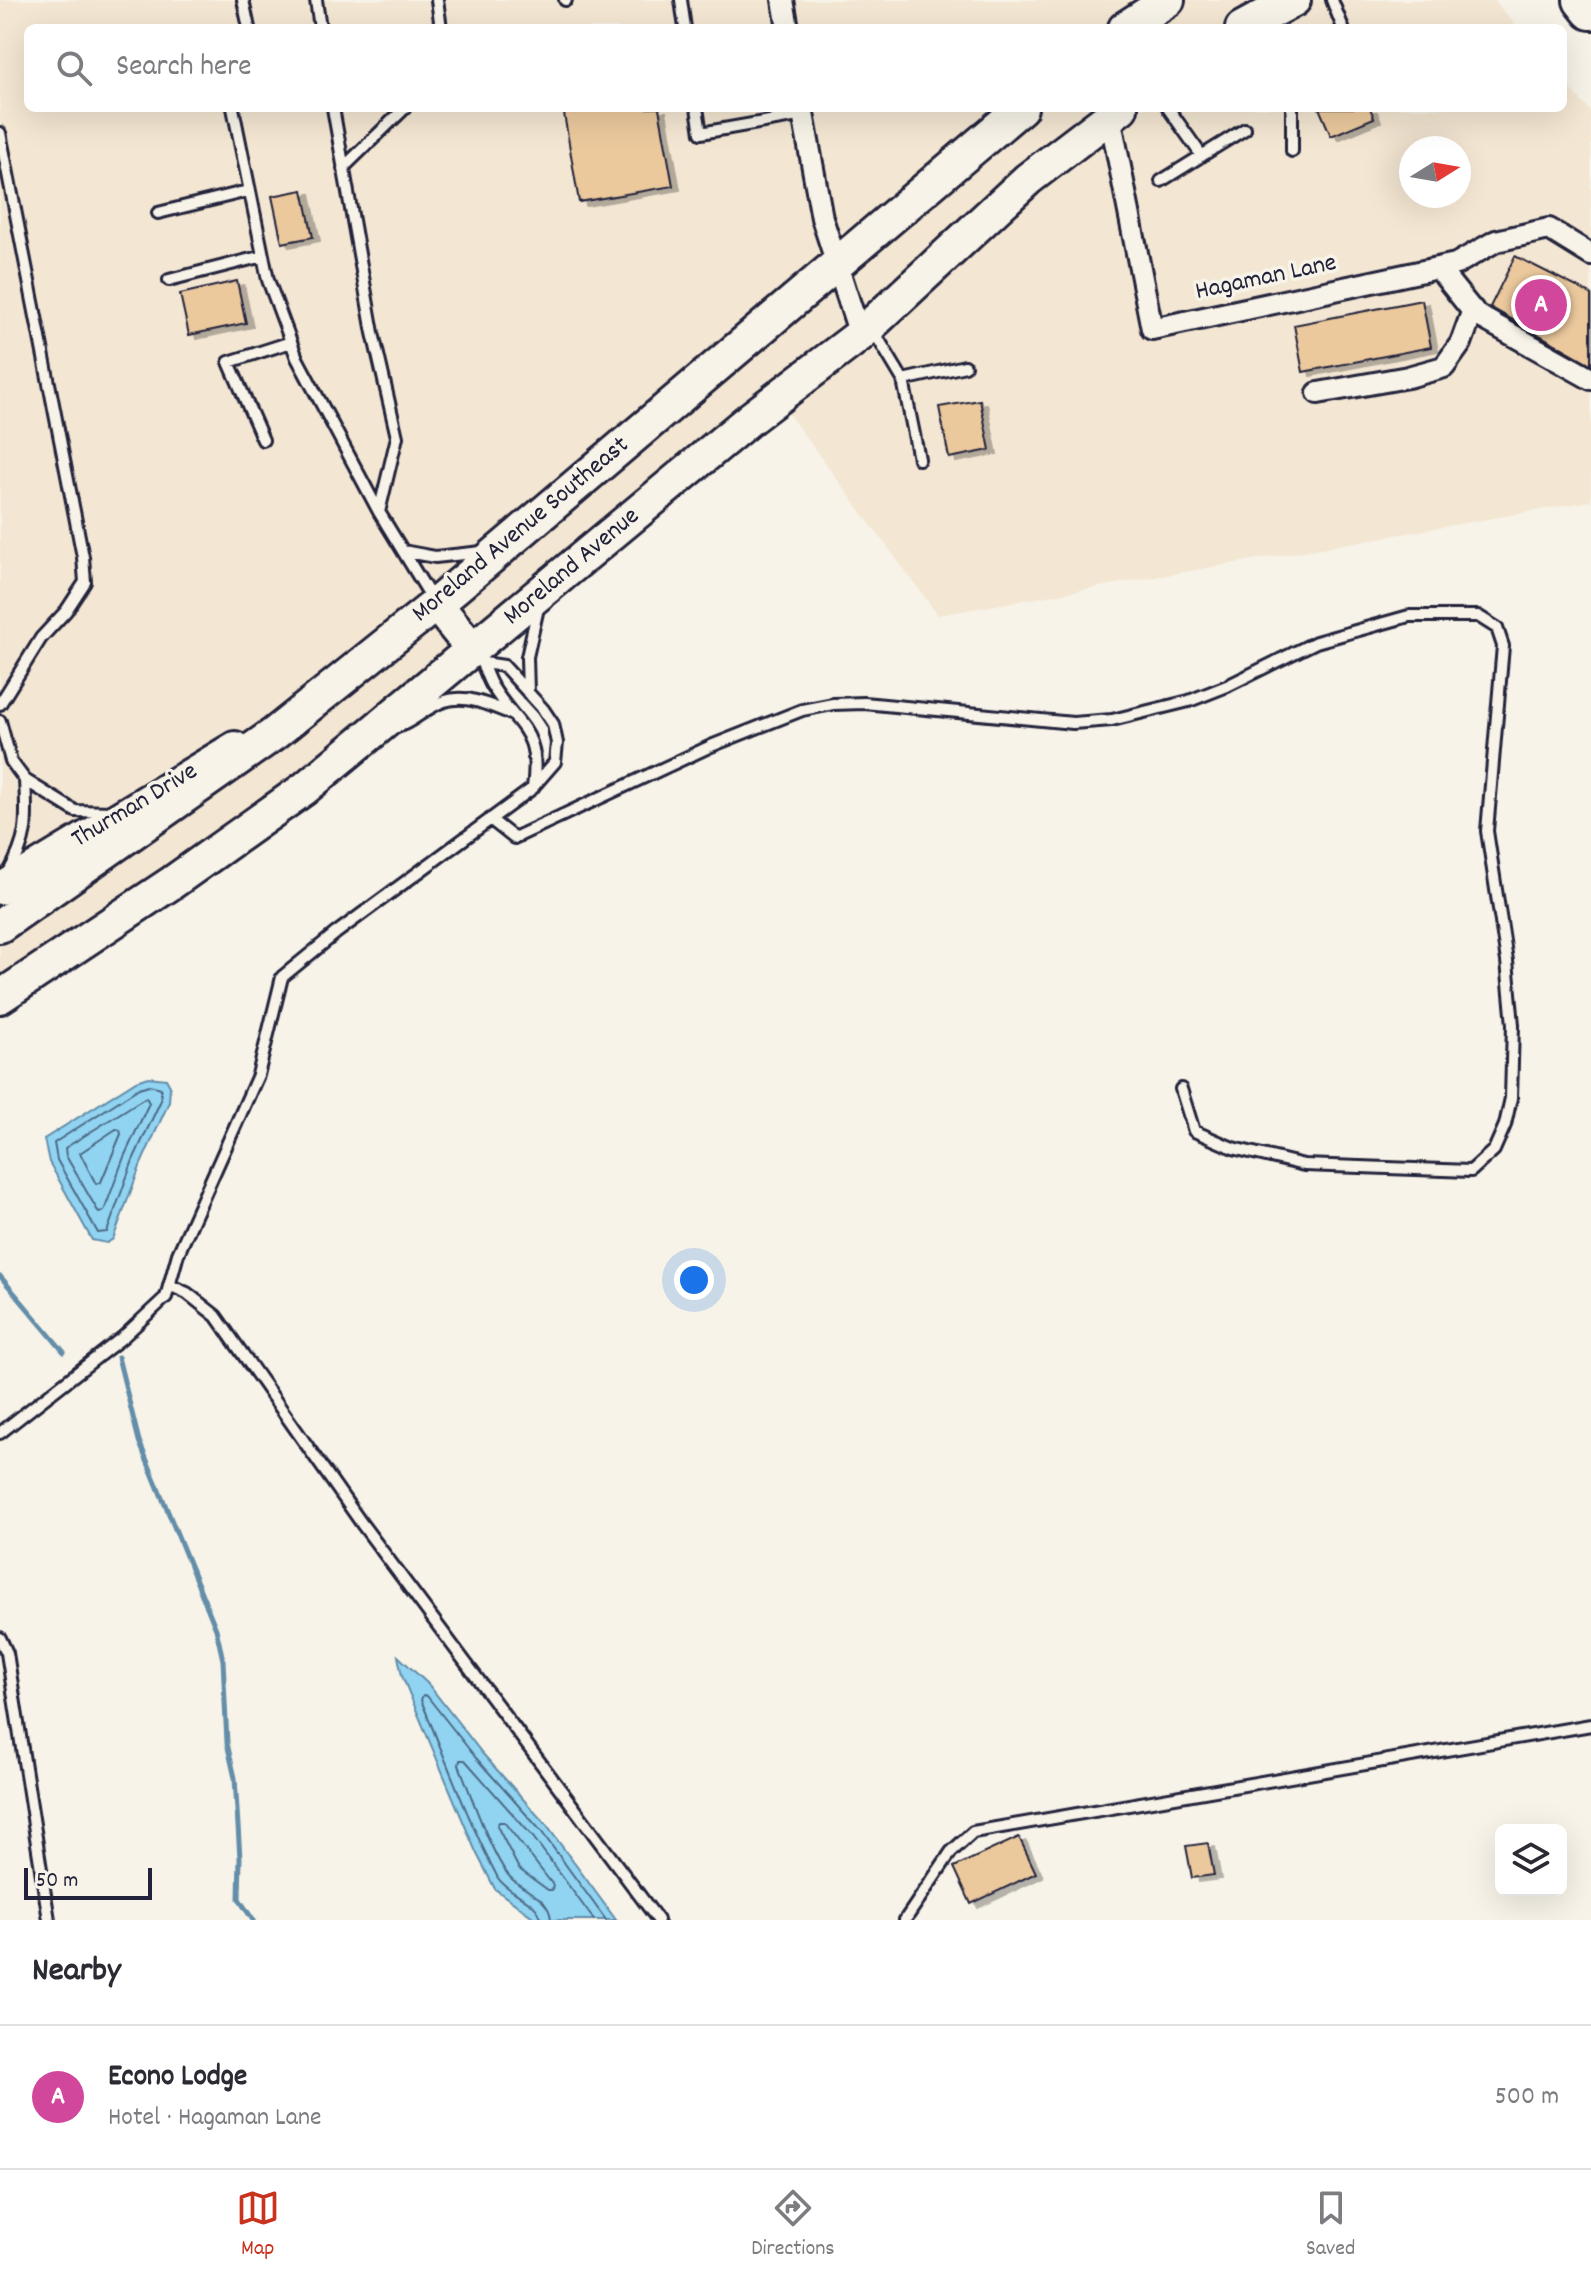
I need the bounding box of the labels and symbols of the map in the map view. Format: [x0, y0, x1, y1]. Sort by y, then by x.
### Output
north arrow [1399, 136, 1471, 208]
street label: Hagaman Lane [1192, 245, 1340, 311]
pin: A [1515, 275, 1567, 335]
street label: Moreland Avenue Southeast [406, 430, 636, 630]
street label: Moreland Avenue [498, 501, 646, 633]
street label: Thurman Drive [65, 754, 205, 858]
your location [674, 1260, 714, 1300]
scale bar [24, 1864, 152, 1900]

